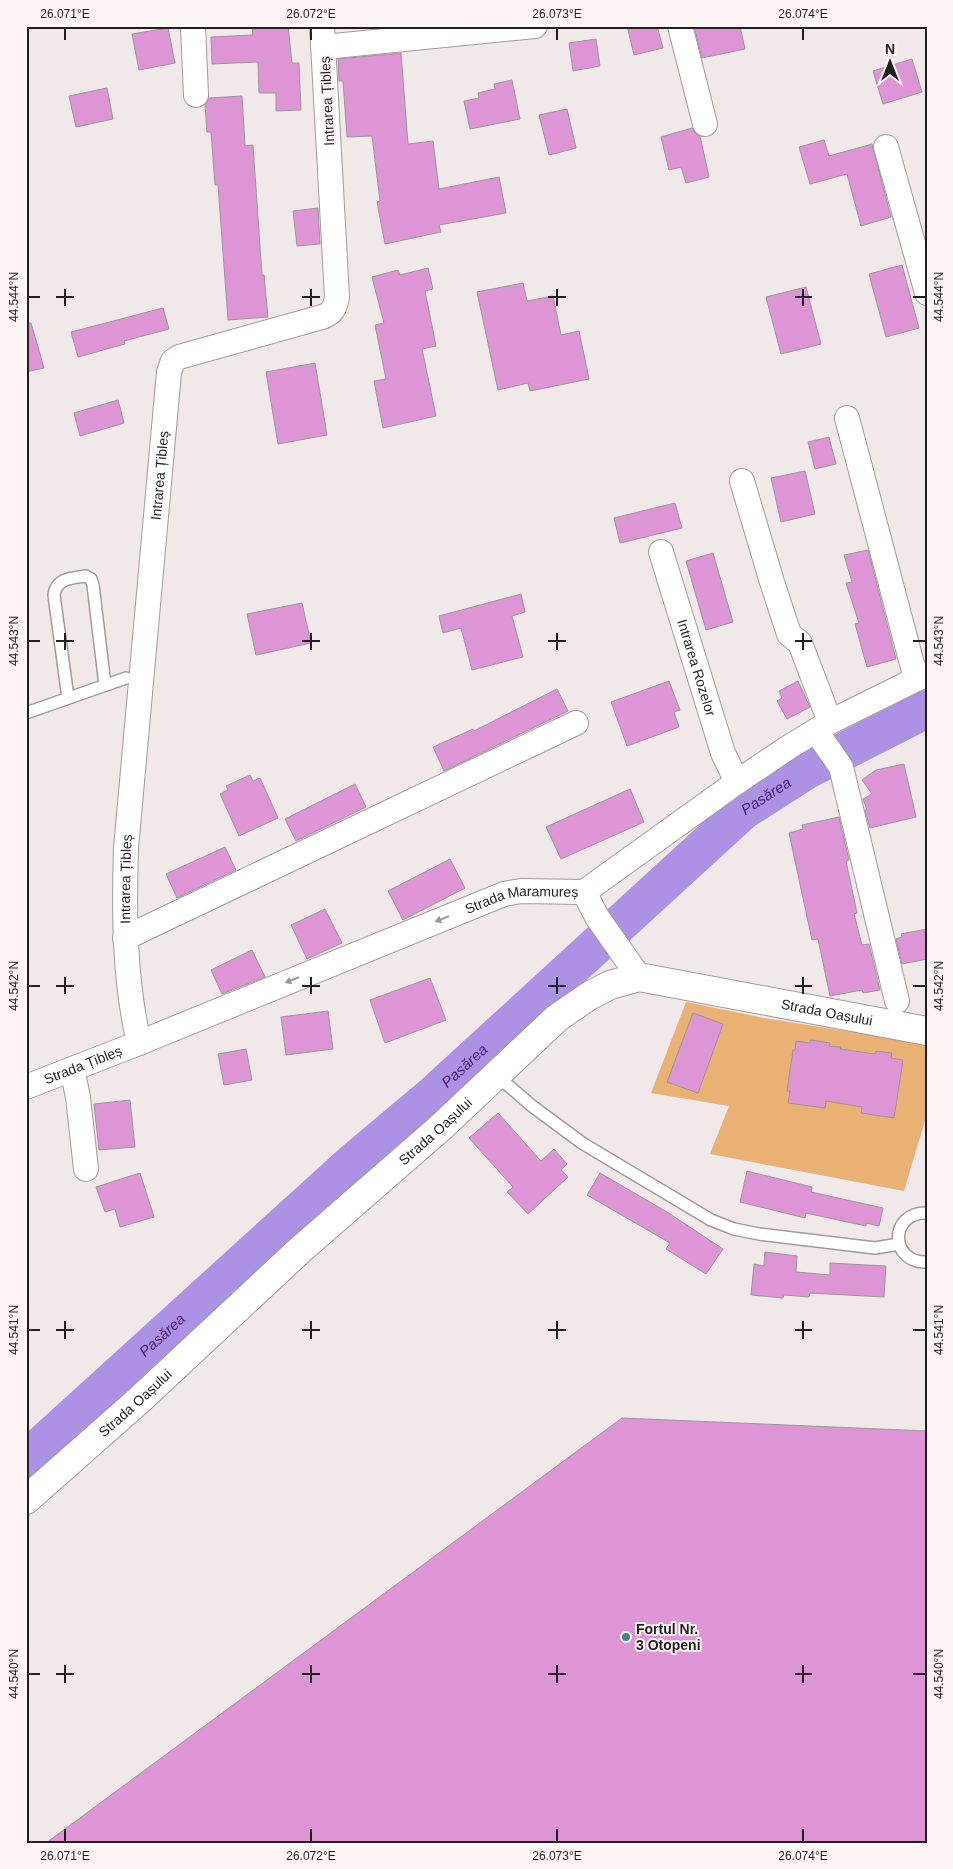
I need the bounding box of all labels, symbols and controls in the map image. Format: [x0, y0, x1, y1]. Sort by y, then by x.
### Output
text: 26.071°E [40, 7, 90, 21]
text: 26.072°E [286, 7, 336, 21]
text: 26.073°E [532, 7, 582, 21]
text: 26.074°E [778, 7, 828, 21]
north arrow [866, 38, 916, 88]
text: N [885, 41, 895, 57]
street label: Intrarea Țibleș [317, 56, 337, 146]
text: 44.544°N [7, 272, 21, 322]
text: 44.544°N [932, 272, 946, 322]
street label: Intrarea Țibleș [148, 430, 172, 521]
text: 44.543°N [7, 616, 21, 666]
text: 44.543°N [932, 616, 946, 666]
street label: Intrarea Rozelor [674, 617, 719, 718]
water label: Pasărea [738, 774, 794, 818]
street label: Intrarea Țibleș [117, 834, 135, 924]
street label: Strada Maramureș [463, 883, 578, 917]
one-way arrow [435, 916, 450, 923]
text: 44.542°N [7, 961, 21, 1011]
text: 44.542°N [932, 961, 946, 1011]
one-way arrow [285, 977, 299, 985]
street label: Strada Oașului [780, 996, 874, 1029]
water label: Pasărea [438, 1040, 491, 1091]
street label: Strada Țibleș [41, 1042, 124, 1087]
street label: Strada Oașului [396, 1094, 475, 1168]
text: 44.541°N [7, 1305, 21, 1355]
text: 44.541°N [932, 1305, 946, 1355]
water label: Pasărea [135, 1310, 188, 1360]
street label: Strada Oașului [95, 1366, 175, 1440]
place label: Fortul Nr. 3 Otopeni [636, 1621, 701, 1653]
marker: Fortul Nr. 3 Otopeni [620, 1631, 632, 1643]
text: 44.540°N [7, 1649, 21, 1699]
text: 44.540°N [932, 1649, 946, 1699]
text: 26.071°E [40, 1849, 90, 1863]
text: 26.072°E [286, 1849, 336, 1863]
text: 26.073°E [532, 1849, 582, 1863]
text: 26.074°E [778, 1849, 828, 1863]

